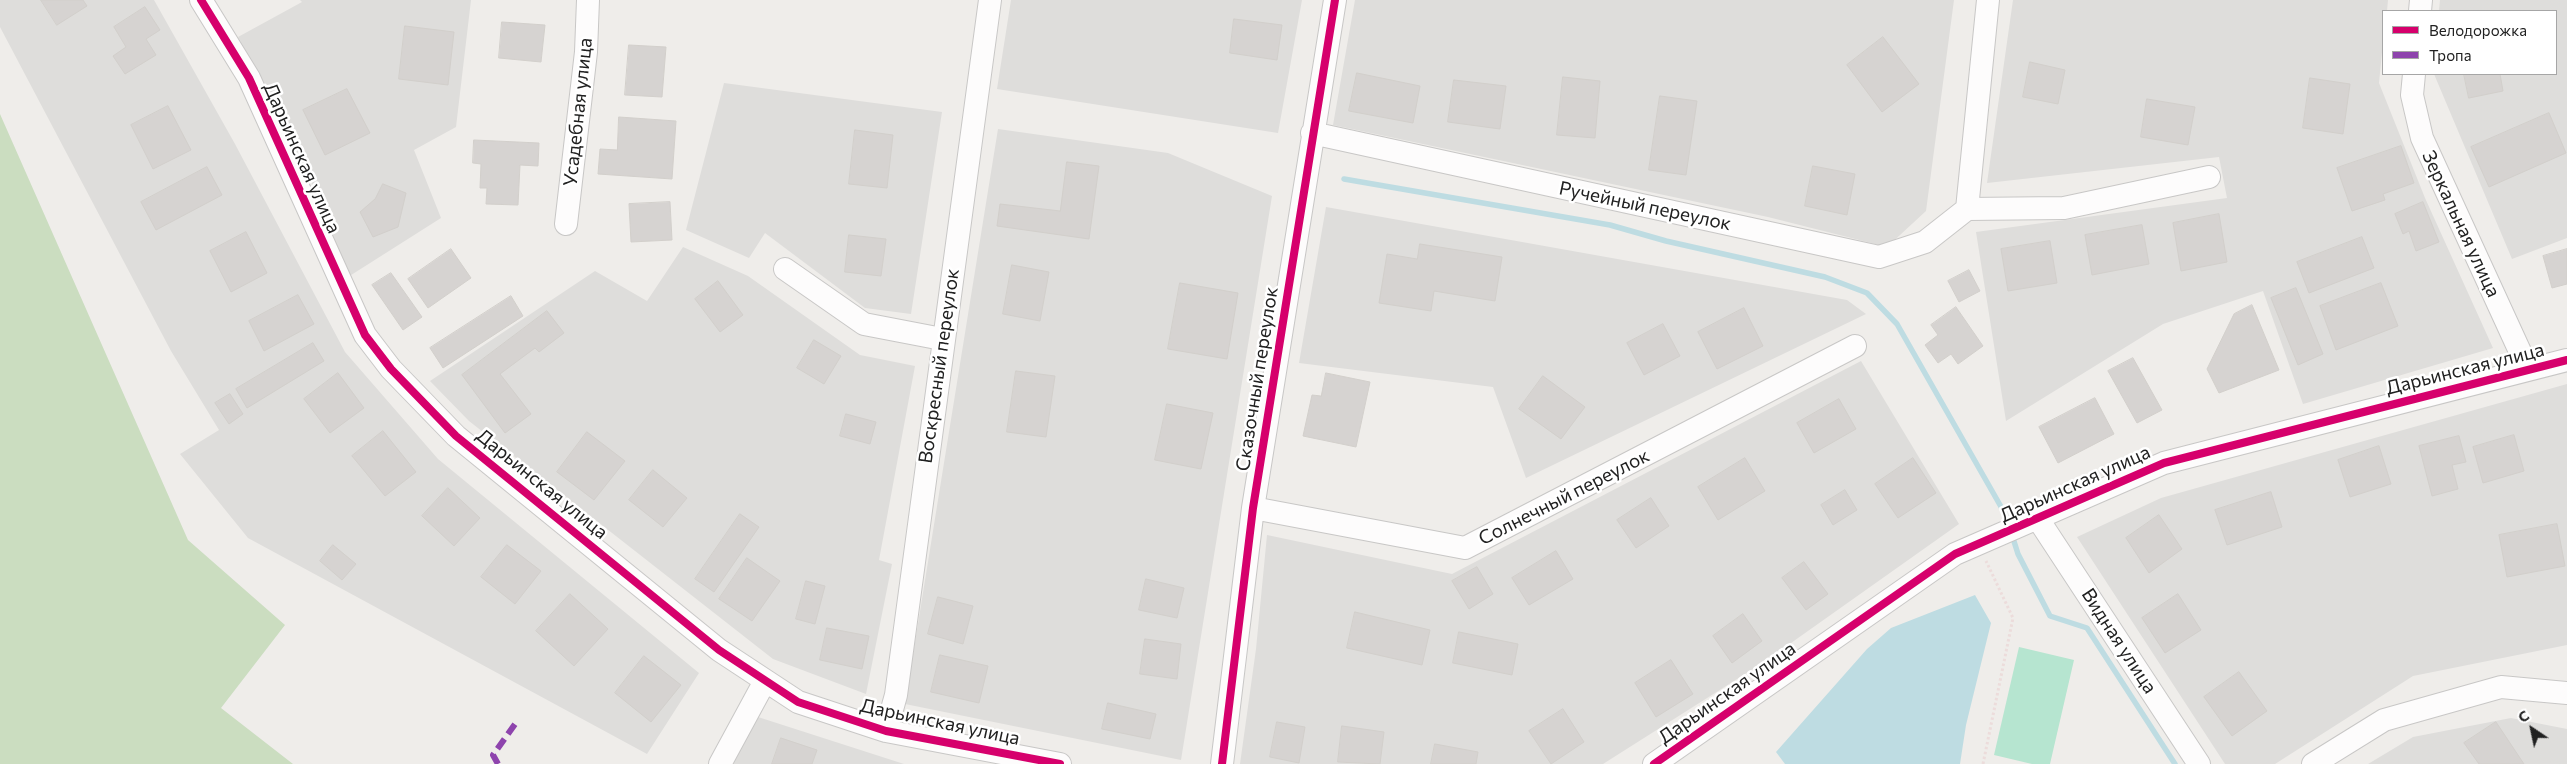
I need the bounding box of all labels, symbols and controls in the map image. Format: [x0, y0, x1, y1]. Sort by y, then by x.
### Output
legend [2382, 10, 2557, 75]
text: Велодорожка [2429, 21, 2527, 39]
street label: Усадебная улица [559, 37, 597, 187]
text: Тропа [2429, 46, 2471, 64]
street label: Дарьинская улица [259, 79, 345, 237]
street label: Зеркальная улица [2417, 147, 2505, 301]
street label: Ручейный переулок [1557, 177, 1733, 235]
street label: Воскресный переулок [914, 267, 964, 465]
street label: Сказочный переулок [1231, 285, 1283, 473]
street label: Дарьинская улица [2383, 338, 2547, 400]
street label: Дарьинская улица [472, 424, 612, 544]
street label: Дарьинская улица [1996, 441, 2154, 527]
street label: Солнечный переулок [1475, 444, 1653, 550]
street label: Видная улица [2077, 584, 2161, 698]
street label: Дарьинская улица [1654, 637, 1800, 749]
street label: Дарьинская улица [858, 694, 1022, 750]
north arrow [2507, 704, 2557, 754]
text: С [2515, 706, 2532, 726]

